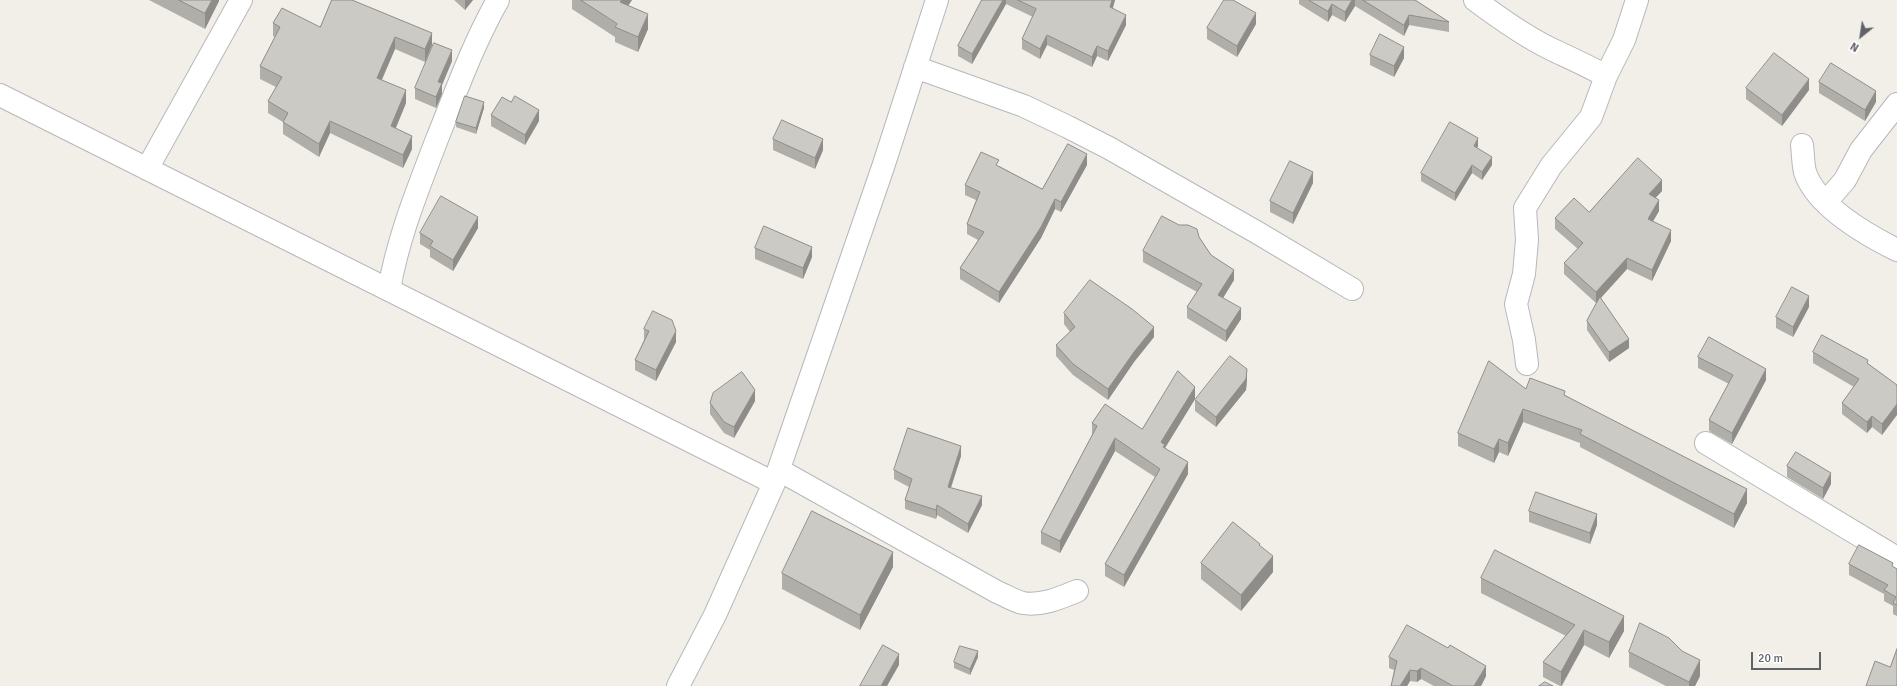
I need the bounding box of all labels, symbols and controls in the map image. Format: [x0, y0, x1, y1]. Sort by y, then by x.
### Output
north arrow [1841, 16, 1881, 56]
text: N [1848, 39, 1861, 54]
scale bar [1753, 644, 1823, 670]
text: 20 m [1758, 651, 1783, 666]

